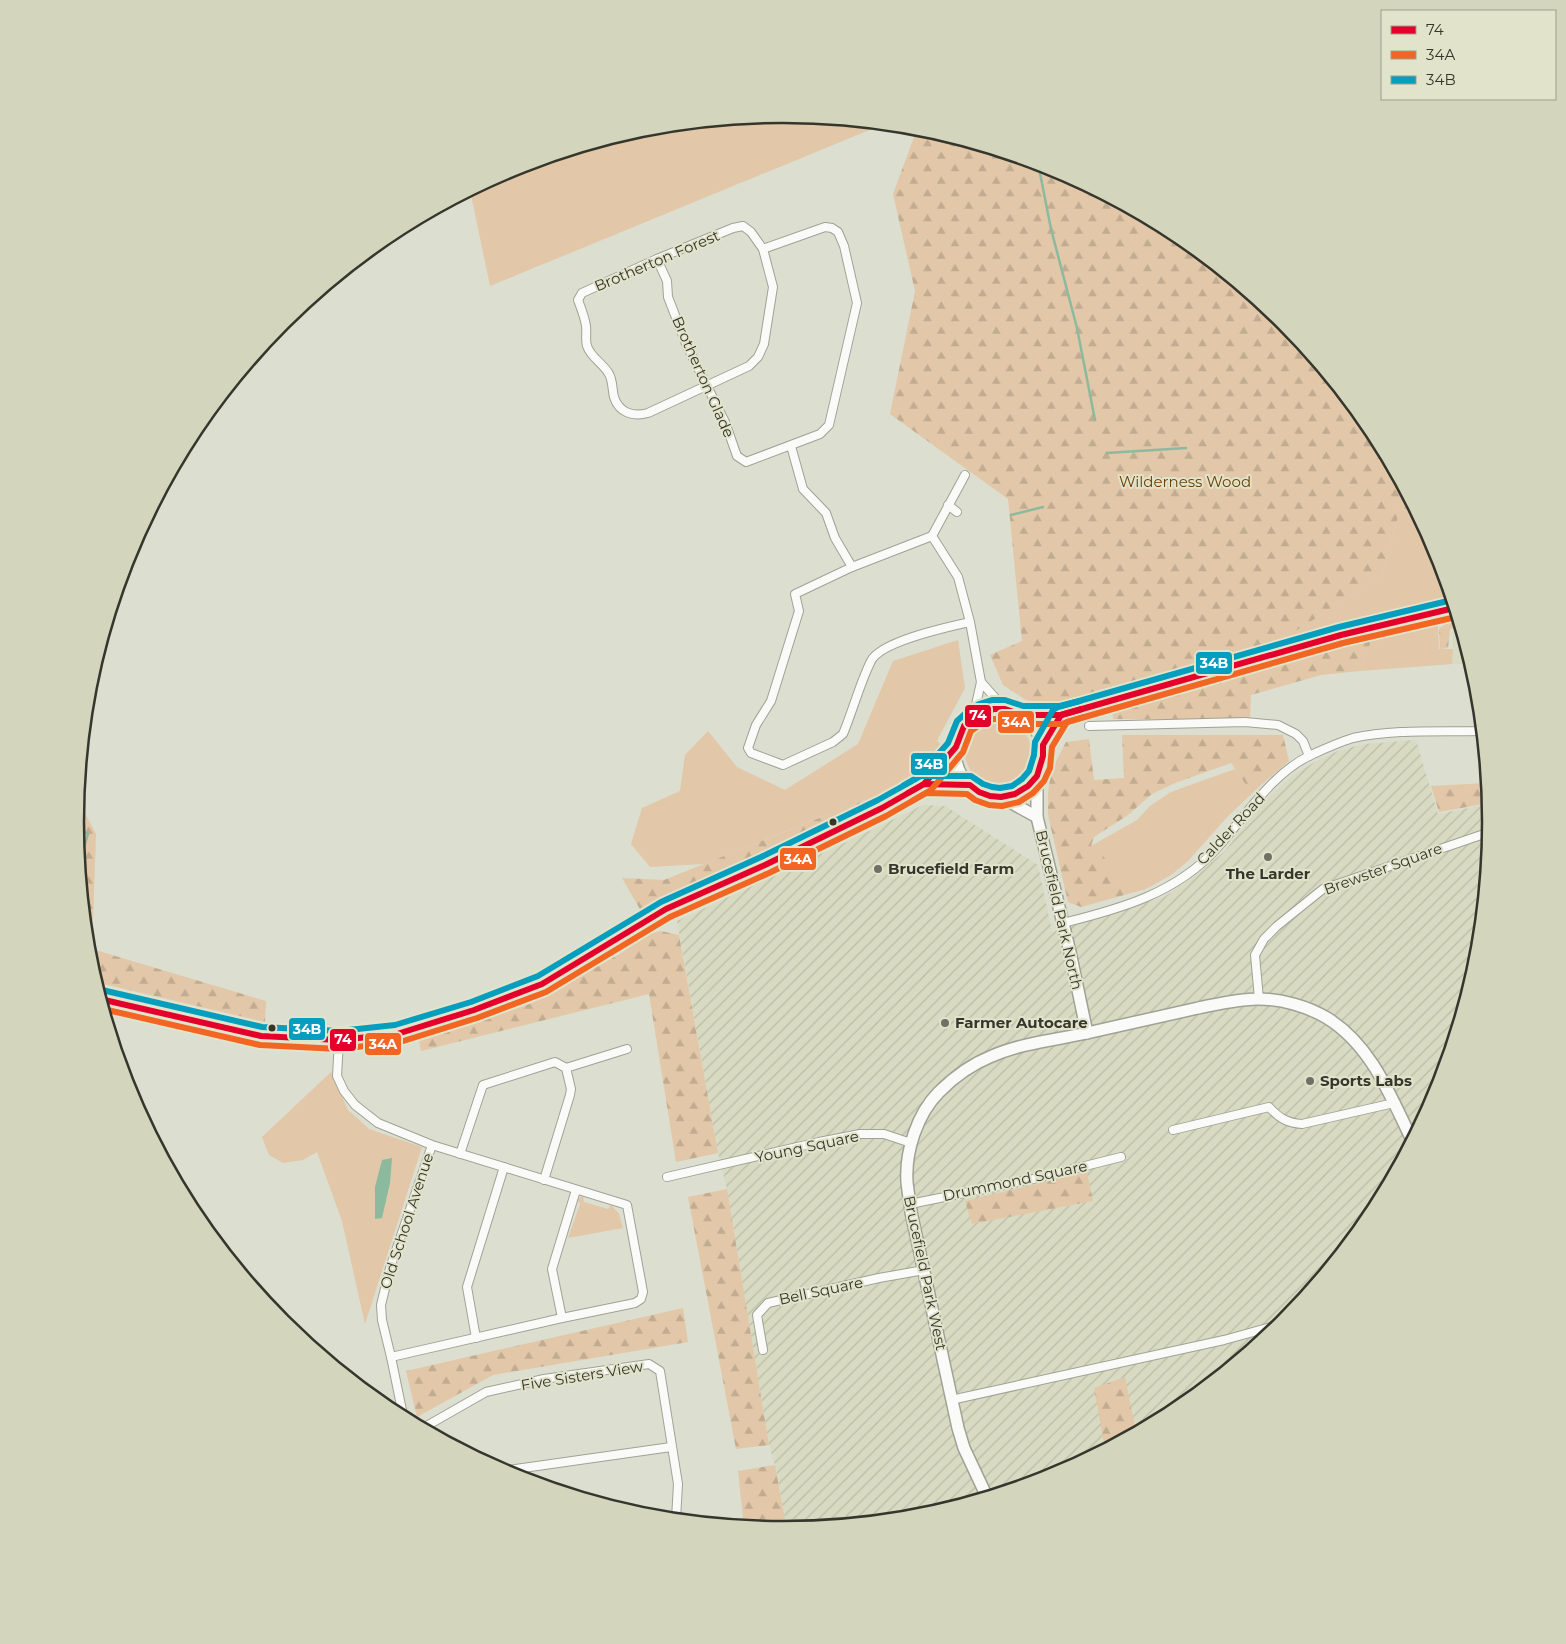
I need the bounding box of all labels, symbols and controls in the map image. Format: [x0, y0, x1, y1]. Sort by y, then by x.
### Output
legend [1381, 10, 1556, 100]
text: 74 [1426, 20, 1444, 39]
text: 34A [1426, 45, 1455, 64]
text: 34B [1426, 70, 1456, 89]
street label: Brotherton Forest [591, 226, 722, 296]
street label: Brotherton Glade [668, 313, 739, 441]
park label: Wilderness Wood [1119, 472, 1251, 491]
line badge: 34B [1195, 651, 1233, 675]
text: 34B [1199, 654, 1229, 672]
line badge: 74 [964, 704, 992, 728]
text: 74 [969, 706, 987, 724]
line badge: 34A [997, 710, 1035, 734]
text: 34A [1001, 713, 1031, 731]
line badge: 34B [910, 752, 948, 776]
text: 34B [914, 755, 944, 773]
street label: Calder Road [1192, 789, 1269, 869]
unlabelled marker [828, 817, 838, 827]
street label: Brucefield Park North [1032, 828, 1087, 992]
street label: Brewster Square [1321, 838, 1445, 899]
line badge: 34A [779, 847, 817, 871]
text: 34A [783, 850, 813, 868]
marker: The Larder [1262, 851, 1274, 863]
place label: Brucefield Farm [888, 859, 1014, 878]
marker: Brucefield Farm [872, 863, 884, 875]
place label: The Larder [1226, 864, 1311, 883]
place label: Farmer Autocare [955, 1013, 1088, 1032]
line badge: 34B [288, 1017, 326, 1041]
marker: Farmer Autocare [939, 1017, 951, 1029]
text: 34B [292, 1020, 322, 1038]
unlabelled marker [267, 1023, 277, 1033]
line badge: 74 [329, 1028, 357, 1052]
text: 74 [334, 1030, 352, 1048]
line badge: 34A [364, 1032, 402, 1056]
text: 34A [368, 1035, 398, 1053]
place label: Sports Labs [1320, 1071, 1412, 1090]
marker: Sports Labs [1304, 1075, 1316, 1087]
street label: Young Square [753, 1126, 861, 1167]
street label: Old School Avenue [376, 1150, 437, 1291]
street label: Drummond Square [941, 1156, 1089, 1205]
street label: Brucefield Park West [900, 1194, 951, 1352]
street label: Bell Square [777, 1272, 865, 1309]
street label: Five Sisters View [519, 1356, 645, 1395]

